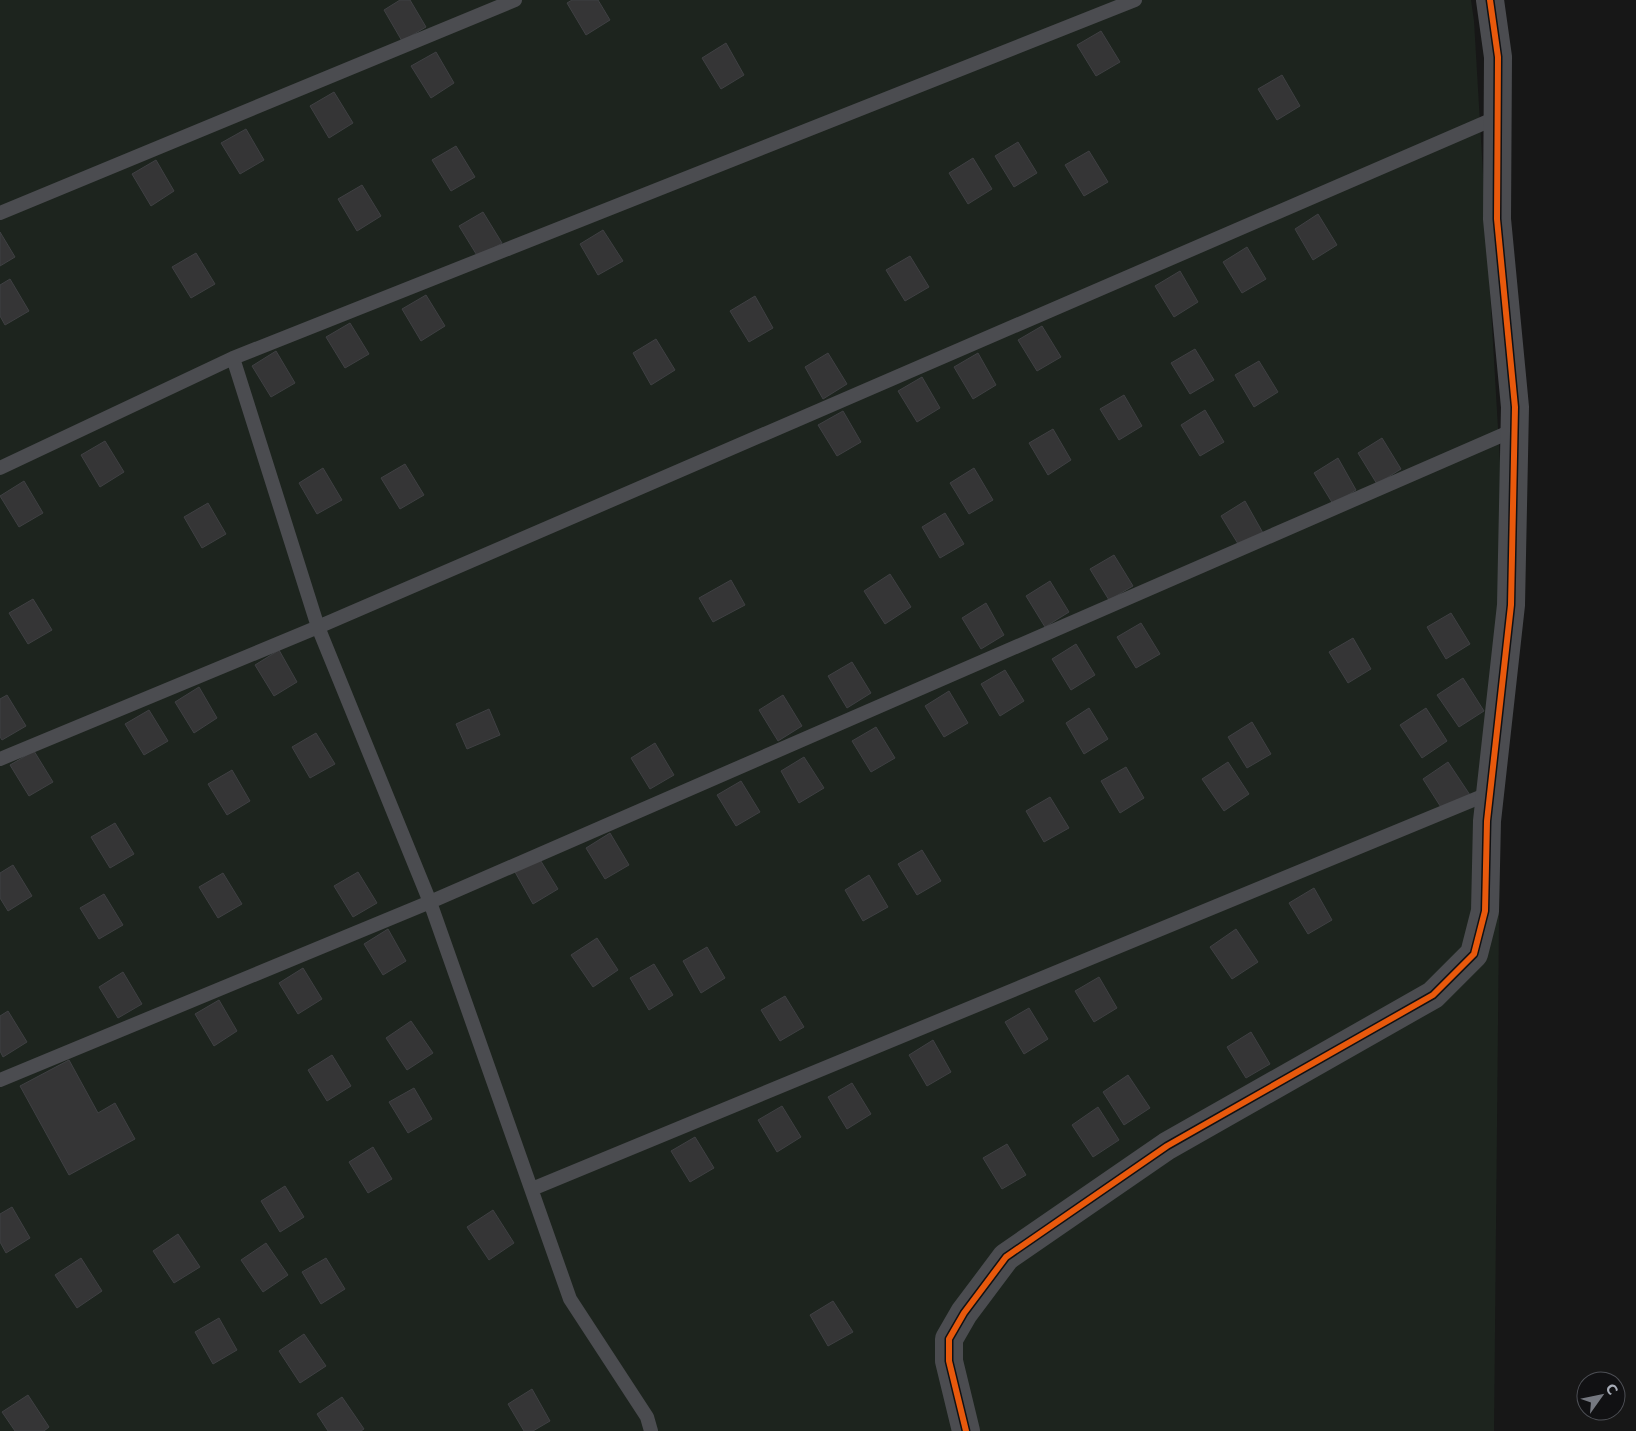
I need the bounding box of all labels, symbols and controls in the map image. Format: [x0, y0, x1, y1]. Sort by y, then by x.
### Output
north arrow [1576, 1371, 1626, 1421]
text: С [1603, 1380, 1622, 1397]

